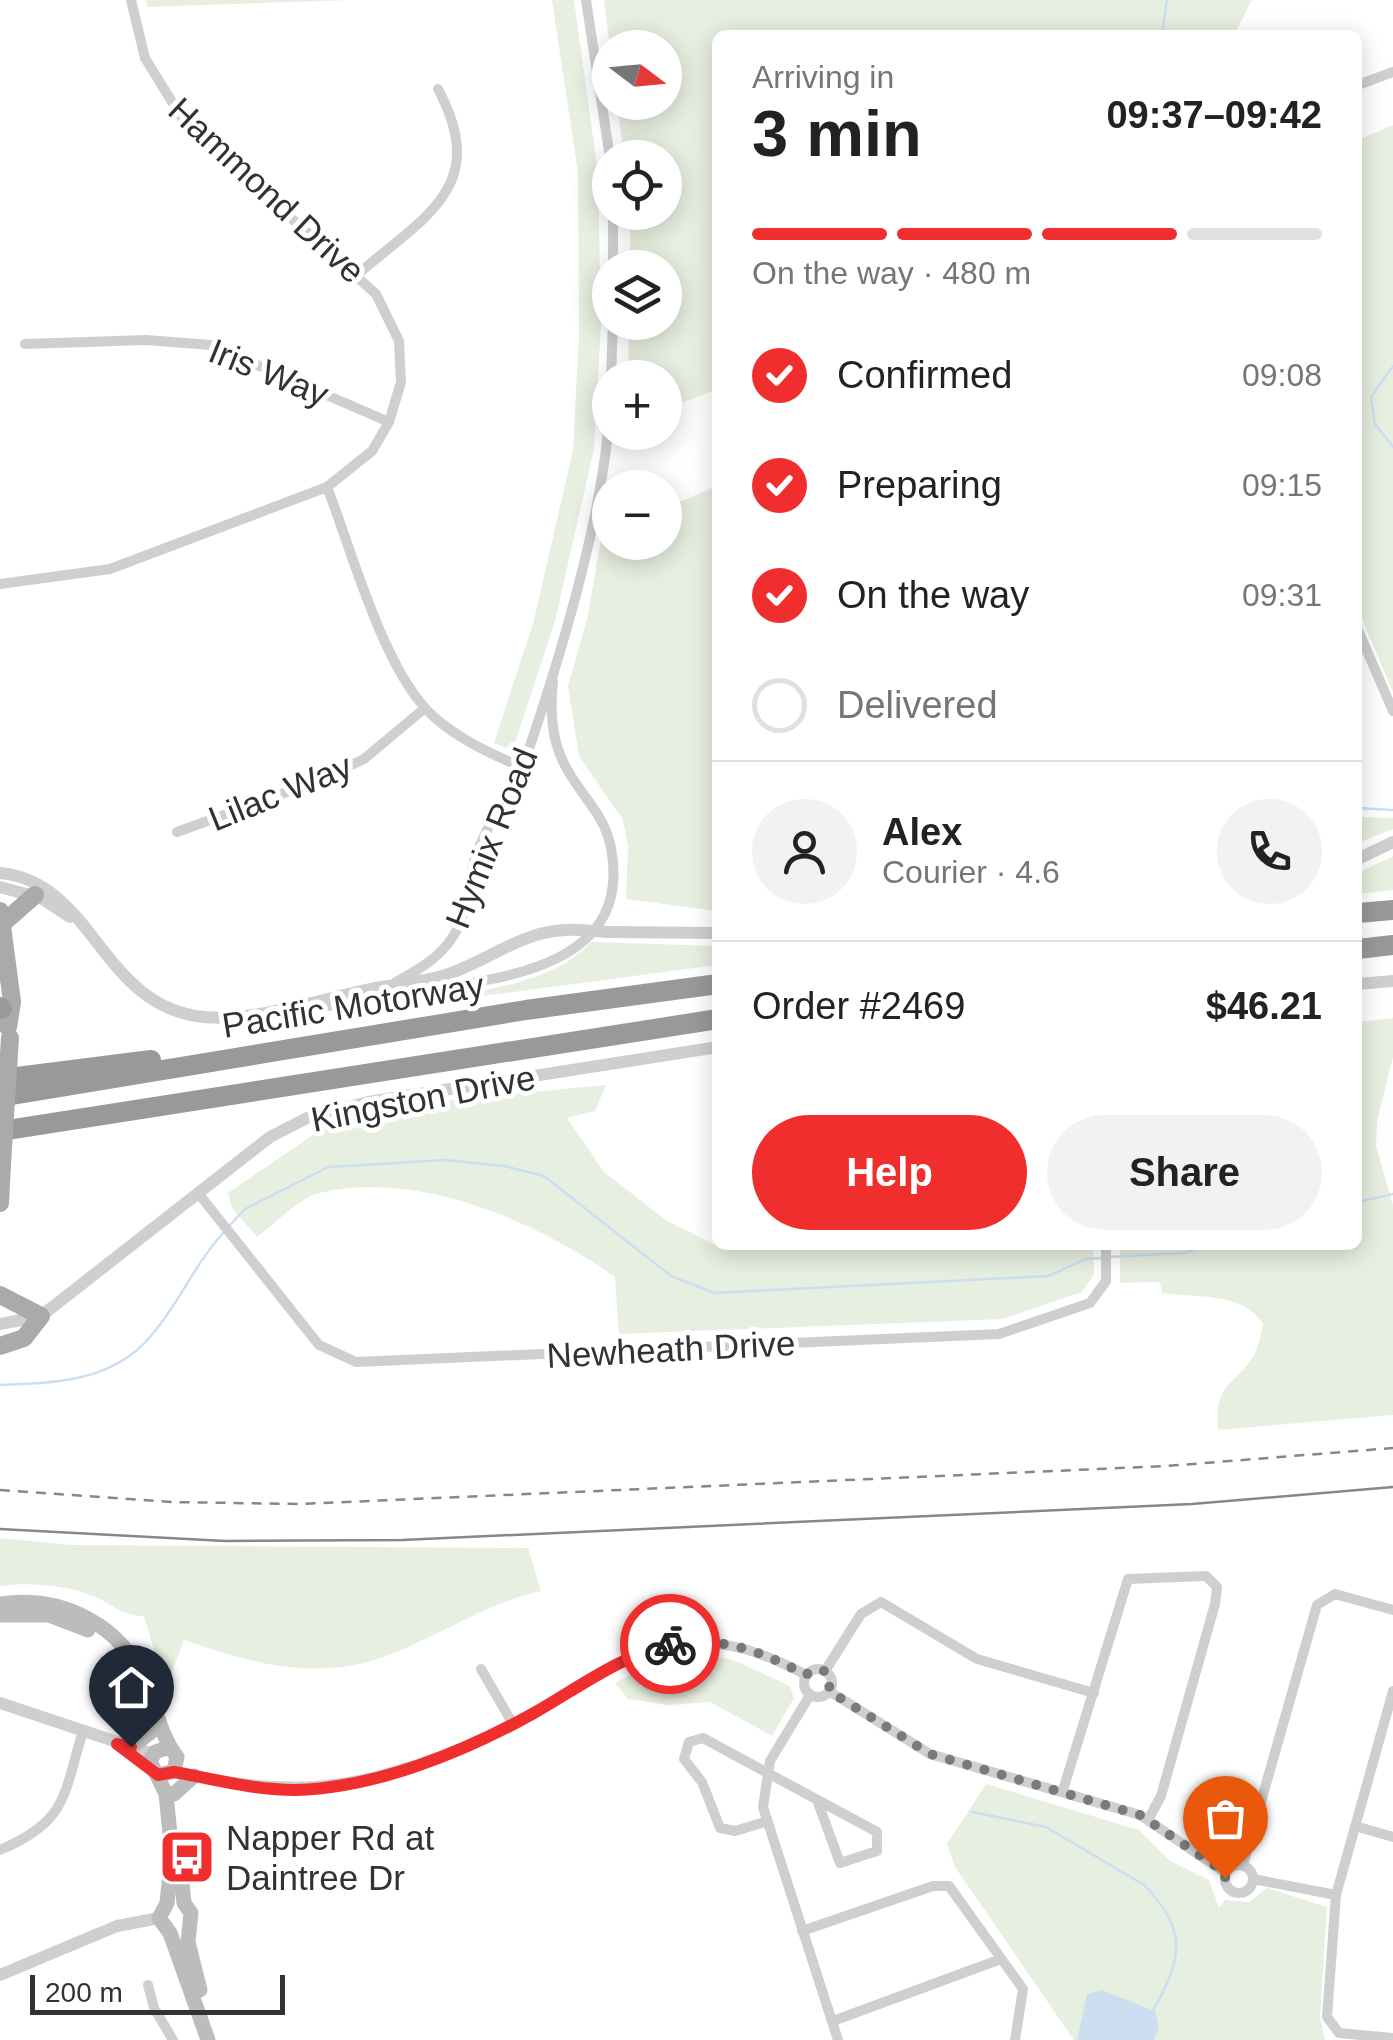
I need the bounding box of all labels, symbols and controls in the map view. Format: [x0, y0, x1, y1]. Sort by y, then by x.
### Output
north arrow [592, 30, 682, 120]
map controls [592, 30, 682, 560]
text: Arriving in [752, 59, 894, 95]
street label: Hammond Drive [161, 90, 373, 290]
text: 09:37–09:42 [1106, 94, 1322, 136]
text: 3 min [752, 97, 922, 170]
button: locate [592, 140, 682, 230]
button: layers [592, 250, 682, 340]
text: On the way · 480 m [752, 255, 1031, 291]
street label: Iris Way [204, 330, 335, 414]
icon: check [752, 348, 807, 403]
text: Confirmed [837, 354, 1012, 396]
text: 09:08 [1242, 357, 1322, 393]
button: + [592, 360, 682, 450]
icon: check [752, 458, 807, 513]
text: Preparing [837, 464, 1002, 506]
text: 09:15 [1242, 467, 1322, 503]
button: − [592, 470, 682, 560]
icon: check [752, 568, 807, 623]
text: On the way [837, 574, 1029, 616]
text: 09:31 [1242, 577, 1322, 613]
text: Delivered [837, 684, 998, 726]
street label: Hymix Road [437, 742, 545, 934]
street label: Lilac Way [203, 746, 357, 838]
button: person [752, 799, 857, 904]
button: phone [1217, 799, 1322, 904]
text: Alex [882, 811, 962, 853]
text: Courier · 4.6 [882, 854, 1060, 890]
street label: Pacific Motorway [219, 965, 487, 1045]
text: Order #2469 [752, 985, 965, 1027]
text: $46.21 [1206, 985, 1322, 1027]
street label: Kingston Drive [308, 1057, 538, 1139]
button: Help [752, 1115, 1027, 1230]
button: Share [1047, 1115, 1322, 1230]
street label: Newheath Drive [546, 1323, 796, 1375]
courier [620, 1594, 720, 1694]
icon: bike [643, 1617, 698, 1672]
pin [89, 1645, 174, 1748]
icon: home [104, 1660, 159, 1715]
pin [1183, 1776, 1268, 1879]
icon: bag [1198, 1791, 1253, 1846]
place label: Napper Rd at Daintree Dr [226, 1818, 434, 1897]
bus stop icon: Napper Rd at Daintree Dr [157, 1827, 217, 1887]
scale bar [30, 1970, 285, 2014]
text: 200 m [45, 1977, 123, 2008]

